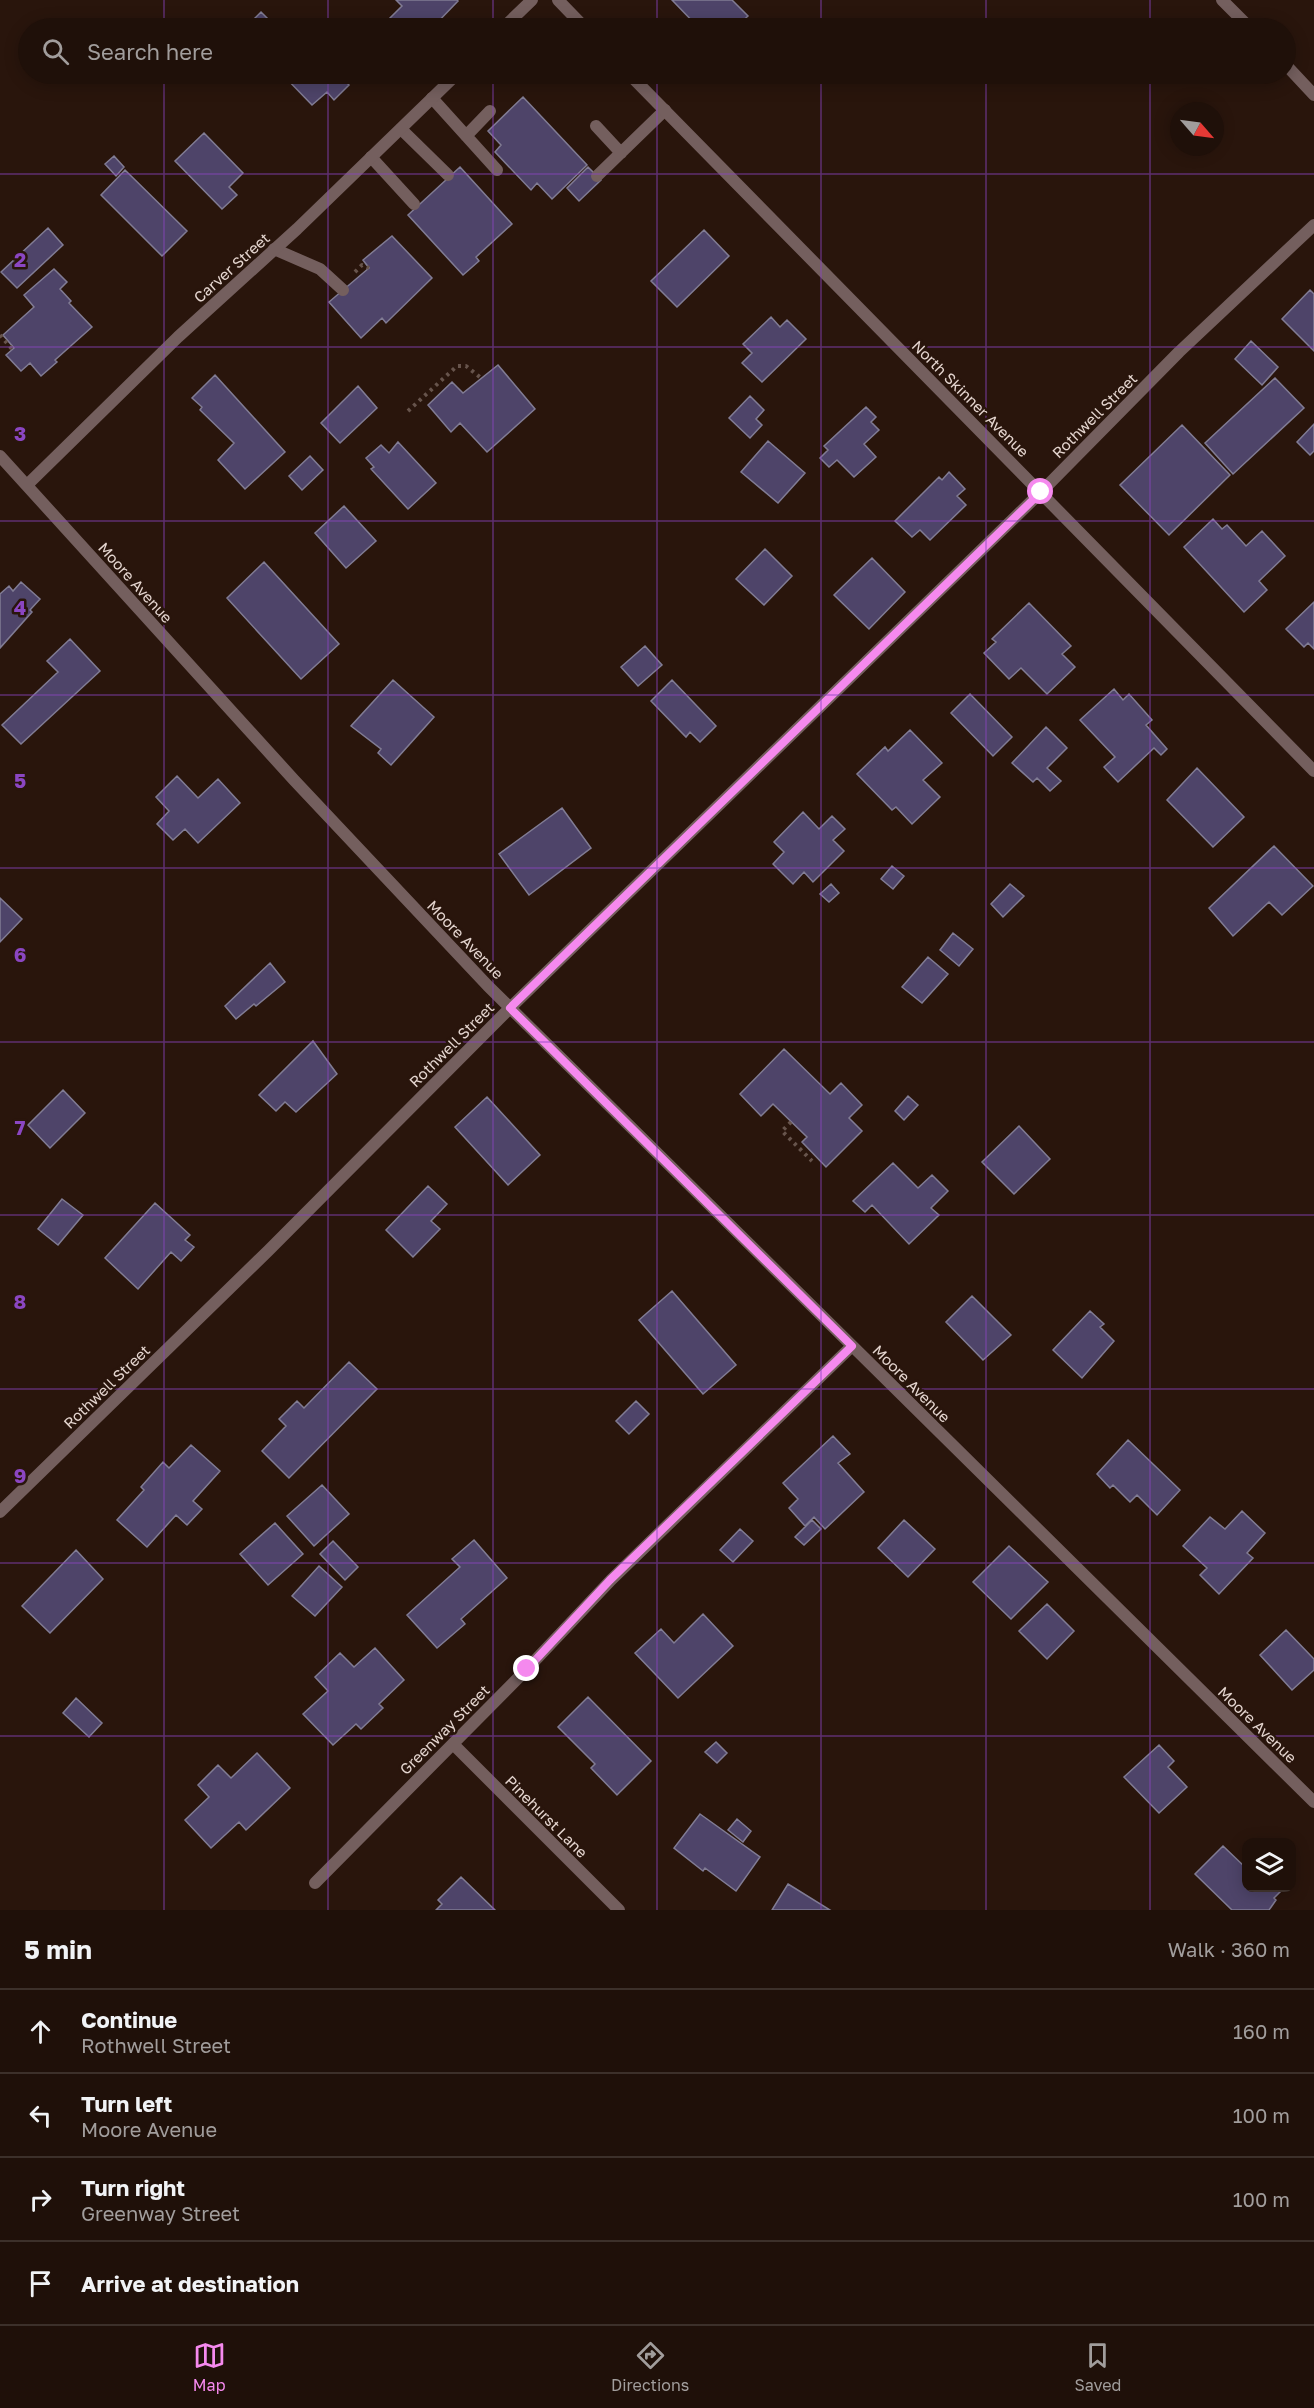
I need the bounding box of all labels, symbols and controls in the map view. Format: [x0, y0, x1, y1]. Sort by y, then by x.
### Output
search box [18, 18, 1296, 84]
icon: search [39, 35, 72, 68]
text: Search here [87, 38, 213, 65]
north arrow [1170, 102, 1224, 156]
street label: Carver Street [190, 229, 273, 306]
text: 2 [14, 247, 26, 271]
street label: North Skinner Avenue [909, 336, 1033, 460]
street label: Rothwell Street [1048, 369, 1140, 461]
text: 3 [14, 421, 26, 445]
route start [1027, 478, 1053, 504]
street label: Moore Avenue [95, 538, 177, 626]
text: 4 [14, 595, 26, 619]
text: 5 [14, 768, 26, 792]
street label: Moore Avenue [424, 896, 508, 982]
text: 6 [14, 942, 26, 966]
street label: Rothwell Street [405, 998, 497, 1090]
text: 7 [15, 1115, 26, 1139]
text: 8 [14, 1289, 26, 1313]
street label: Rothwell Street [60, 1341, 153, 1432]
street label: Moore Avenue [869, 1341, 954, 1426]
text: 9 [14, 1463, 26, 1487]
route end [513, 1655, 539, 1681]
street label: Greenway Street [396, 1681, 493, 1778]
street label: Moore Avenue [1215, 1682, 1301, 1766]
street label: Pinehurst Lane [502, 1771, 592, 1861]
map controls [1242, 1838, 1296, 1892]
button: layers [1242, 1838, 1296, 1892]
text: 5 min [24, 1934, 92, 1965]
text: Walk · 360 m [1168, 1937, 1290, 1961]
text: Continue [81, 2006, 177, 2033]
icon: ahead [24, 2015, 57, 2048]
text: 160 m [1233, 2019, 1290, 2043]
text: Rothwell Street [81, 2033, 231, 2057]
text: Turn left [81, 2090, 172, 2117]
icon: left [24, 2099, 57, 2132]
text: 100 m [1233, 2103, 1290, 2127]
text: Moore Avenue [81, 2117, 217, 2141]
text: Turn right [81, 2174, 185, 2201]
icon: right [24, 2183, 57, 2216]
text: 100 m [1233, 2187, 1290, 2211]
text: Greenway Street [81, 2201, 240, 2225]
icon: arrive [24, 2267, 57, 2300]
text: Arrive at destination [81, 2270, 299, 2297]
tab: Map [193, 2339, 226, 2395]
tab: Directions [611, 2339, 689, 2395]
tab: Saved [1075, 2339, 1121, 2395]

